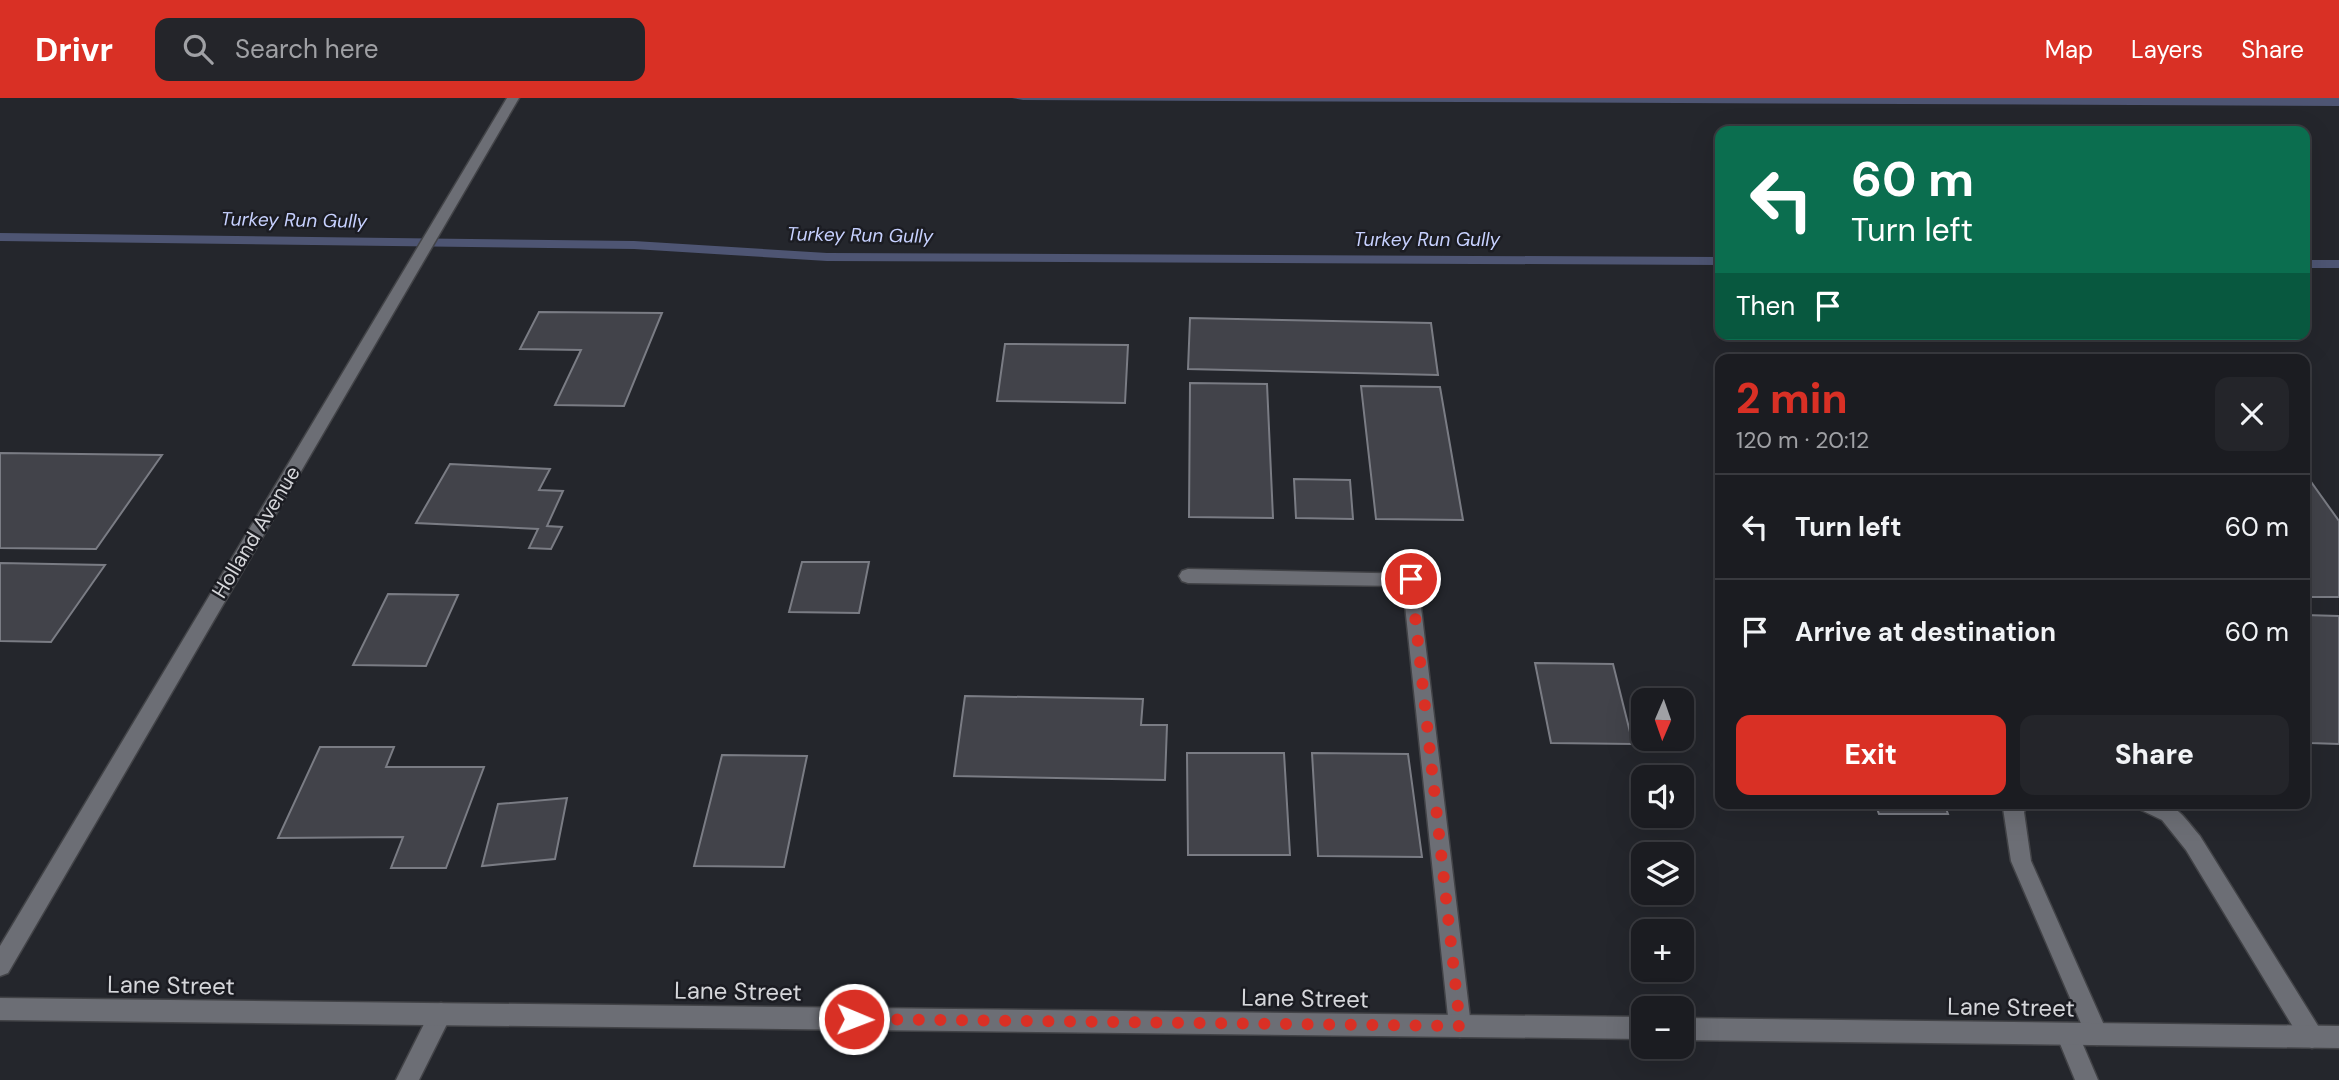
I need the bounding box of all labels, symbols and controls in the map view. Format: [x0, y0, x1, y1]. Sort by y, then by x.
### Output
search box [155, 18, 645, 81]
text: Drivr [35, 28, 113, 71]
icon: search [179, 30, 217, 68]
text: Search here [235, 32, 378, 66]
text: Map [2045, 34, 2093, 65]
text: Layers [2131, 34, 2203, 65]
text: Share [2241, 34, 2304, 65]
text: 60 m [1851, 147, 1974, 211]
icon: left [1736, 154, 1827, 245]
water label: Turkey Run Gully [221, 206, 369, 234]
text: Turn left [1851, 209, 1973, 251]
water label: Turkey Run Gully [787, 221, 935, 249]
water label: Turkey Run Gully [1354, 227, 1502, 252]
icon: arrive [1809, 287, 1847, 325]
text: Then [1736, 289, 1795, 323]
text: 2 min [1736, 371, 1847, 426]
button: close [2215, 377, 2289, 451]
text: 120 m · 20:12 [1736, 425, 1869, 455]
street label: Holland Avenue [205, 461, 307, 603]
icon: left [1736, 508, 1774, 546]
text: Turn left [1795, 510, 1902, 544]
text: 60 m [2225, 510, 2289, 544]
pin [1381, 549, 1441, 609]
icon: arrive [1392, 560, 1430, 598]
icon: arrive [1736, 613, 1774, 651]
text: Arrive at destination [1795, 615, 2056, 649]
text: 60 m [2225, 615, 2289, 649]
north arrow [1631, 688, 1694, 751]
map controls [1631, 688, 1694, 1059]
button: Exit [1736, 715, 2006, 795]
button: Share [2020, 715, 2289, 795]
button: sound [1631, 765, 1694, 828]
button: layers [1631, 842, 1694, 905]
button: + [1631, 919, 1694, 982]
street label: Lane Street [107, 968, 235, 1002]
street label: Lane Street [674, 974, 802, 1008]
street label: Lane Street [1241, 981, 1369, 1015]
position arrow [817, 982, 891, 1056]
street label: Lane Street [1947, 990, 2075, 1024]
button: − [1631, 996, 1694, 1059]

